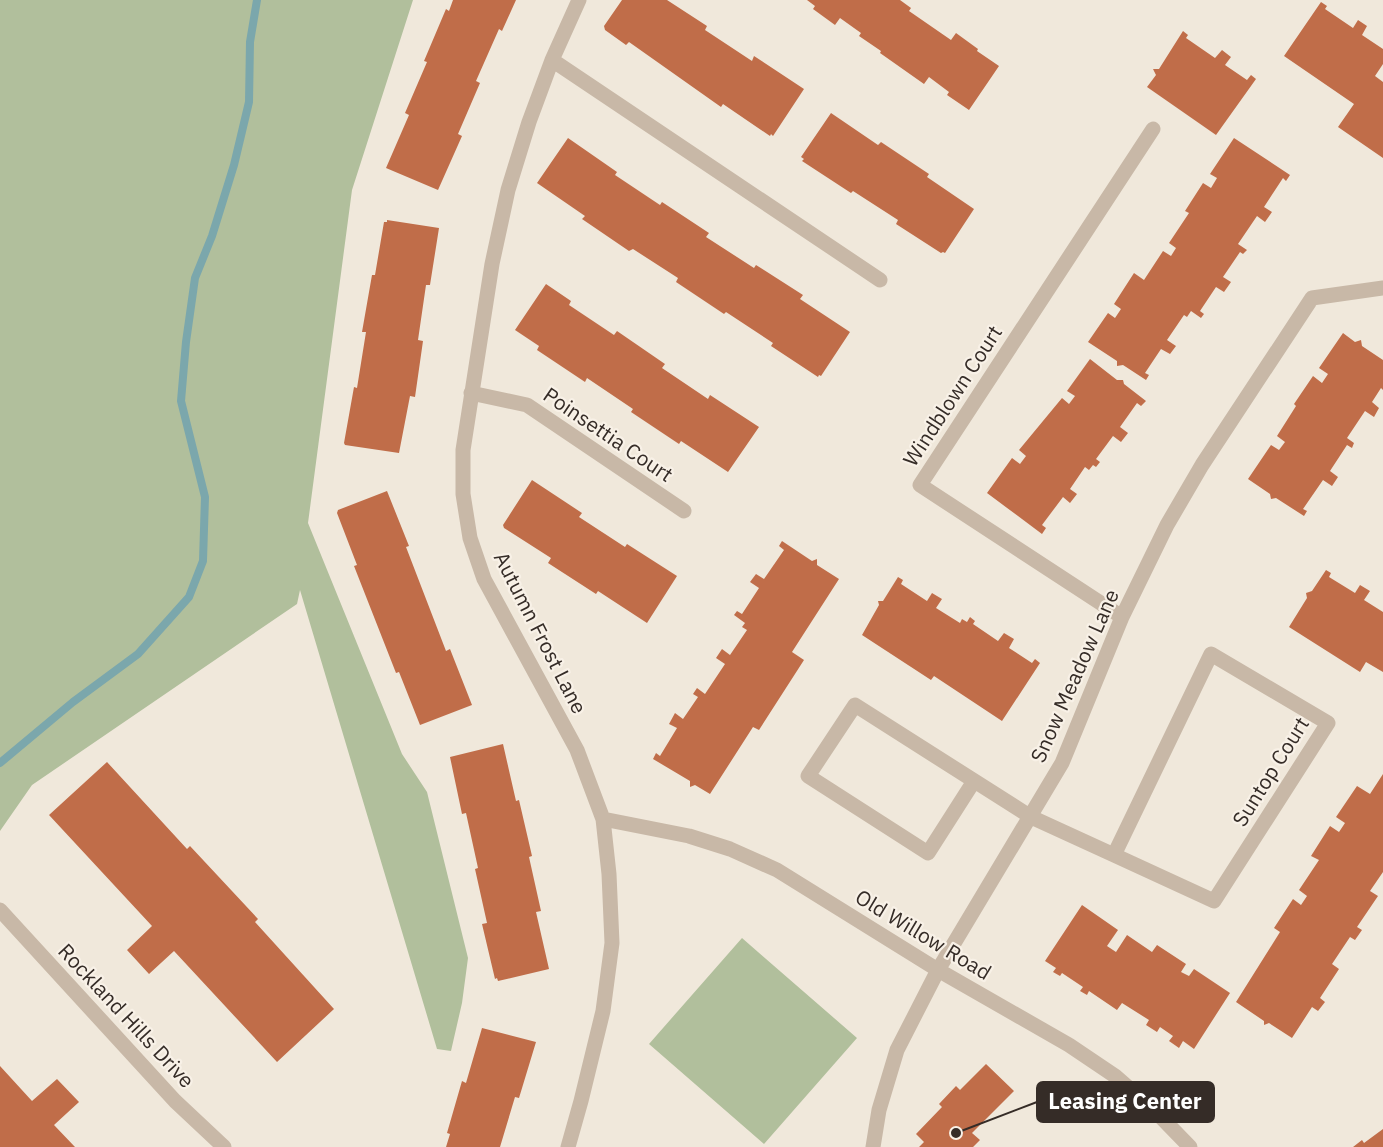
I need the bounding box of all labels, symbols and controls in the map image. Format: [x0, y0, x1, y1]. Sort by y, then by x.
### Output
street label: Windblown Court [896, 320, 1008, 471]
street label: Poinsettia Court [538, 380, 679, 488]
street label: Autumn Frost Lane [488, 547, 594, 718]
street label: Snow Meadow Lane [1023, 585, 1125, 767]
street label: Suntop Court [1225, 711, 1315, 832]
street label: Old Willow Road [850, 882, 997, 986]
street label: Rockland Hills Drive [52, 937, 201, 1094]
callout: Leasing Center [1037, 1082, 1214, 1122]
text: Leasing Center [1048, 1086, 1202, 1115]

